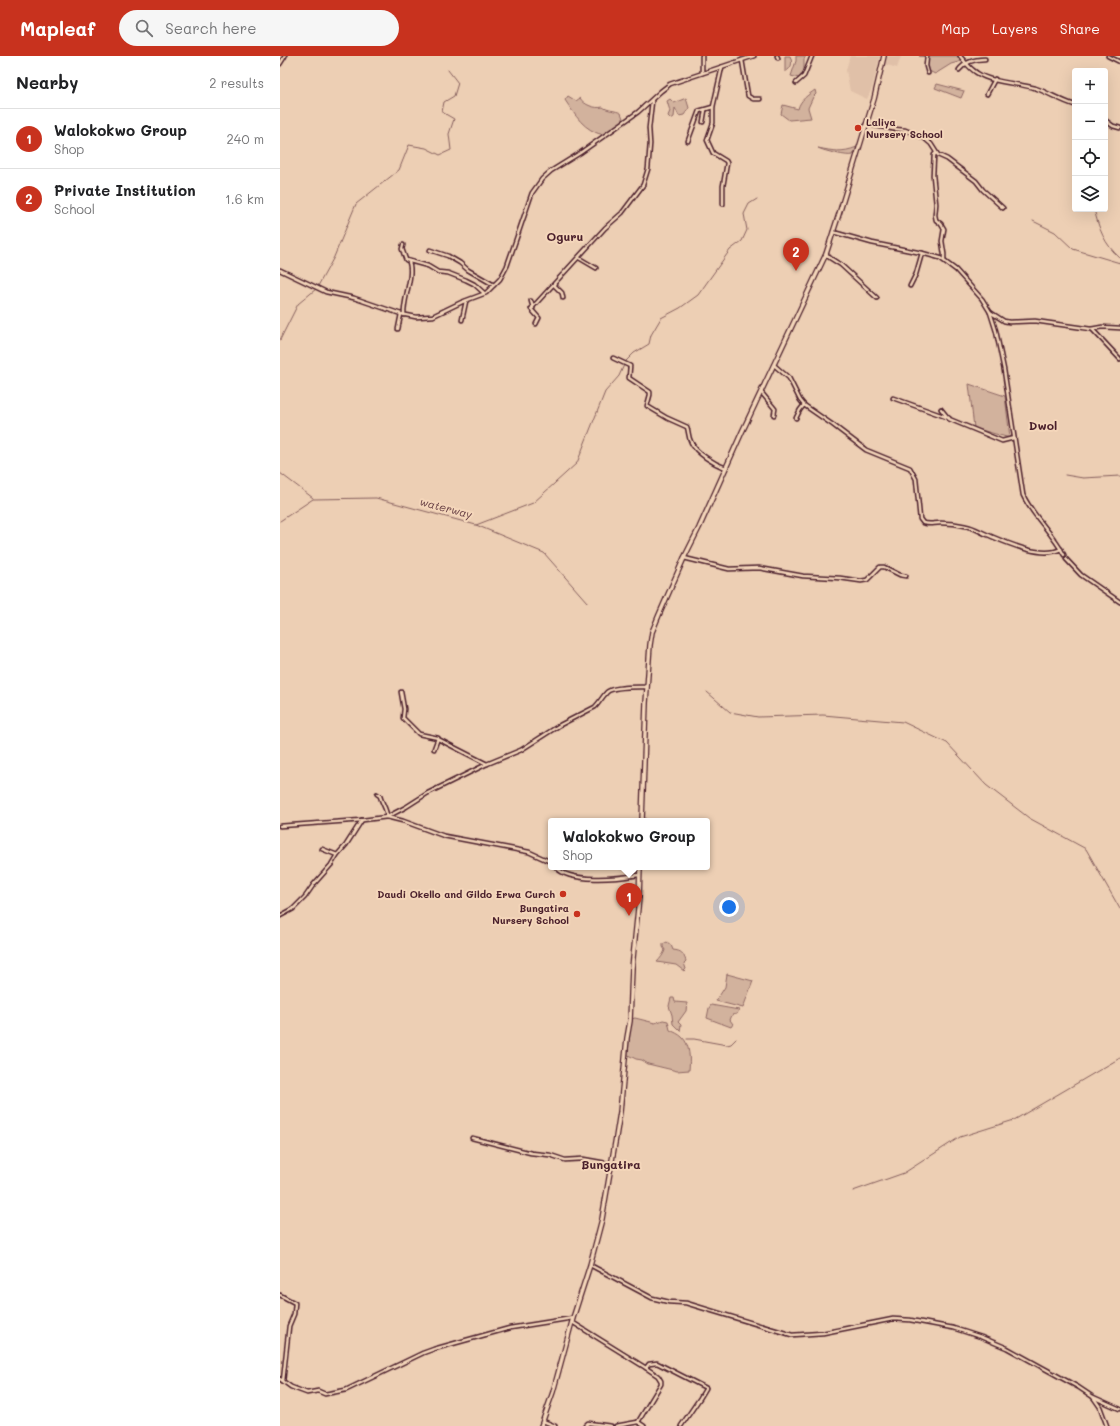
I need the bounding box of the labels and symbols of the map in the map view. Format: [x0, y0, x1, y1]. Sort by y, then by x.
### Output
place label: Laliya Nursery School [866, 115, 943, 141]
marker: Laliya Nursery School [853, 123, 863, 133]
district label: Oguru [547, 228, 584, 244]
pin: 2 [783, 238, 809, 271]
district label: Dwol [1029, 417, 1057, 433]
water label: waterway [418, 493, 474, 522]
pin: 1 [616, 883, 642, 916]
place label: Daudi Okello and Gildo Erwa Curch [377, 887, 555, 901]
marker: Daudi Okello and Gildo Erwa Curch [558, 889, 568, 899]
your location [719, 897, 739, 917]
place label: Bungatira Nursery School [492, 901, 569, 927]
marker: Bungatira Nursery School [572, 909, 582, 919]
district label: Bungatira [581, 1156, 641, 1172]

